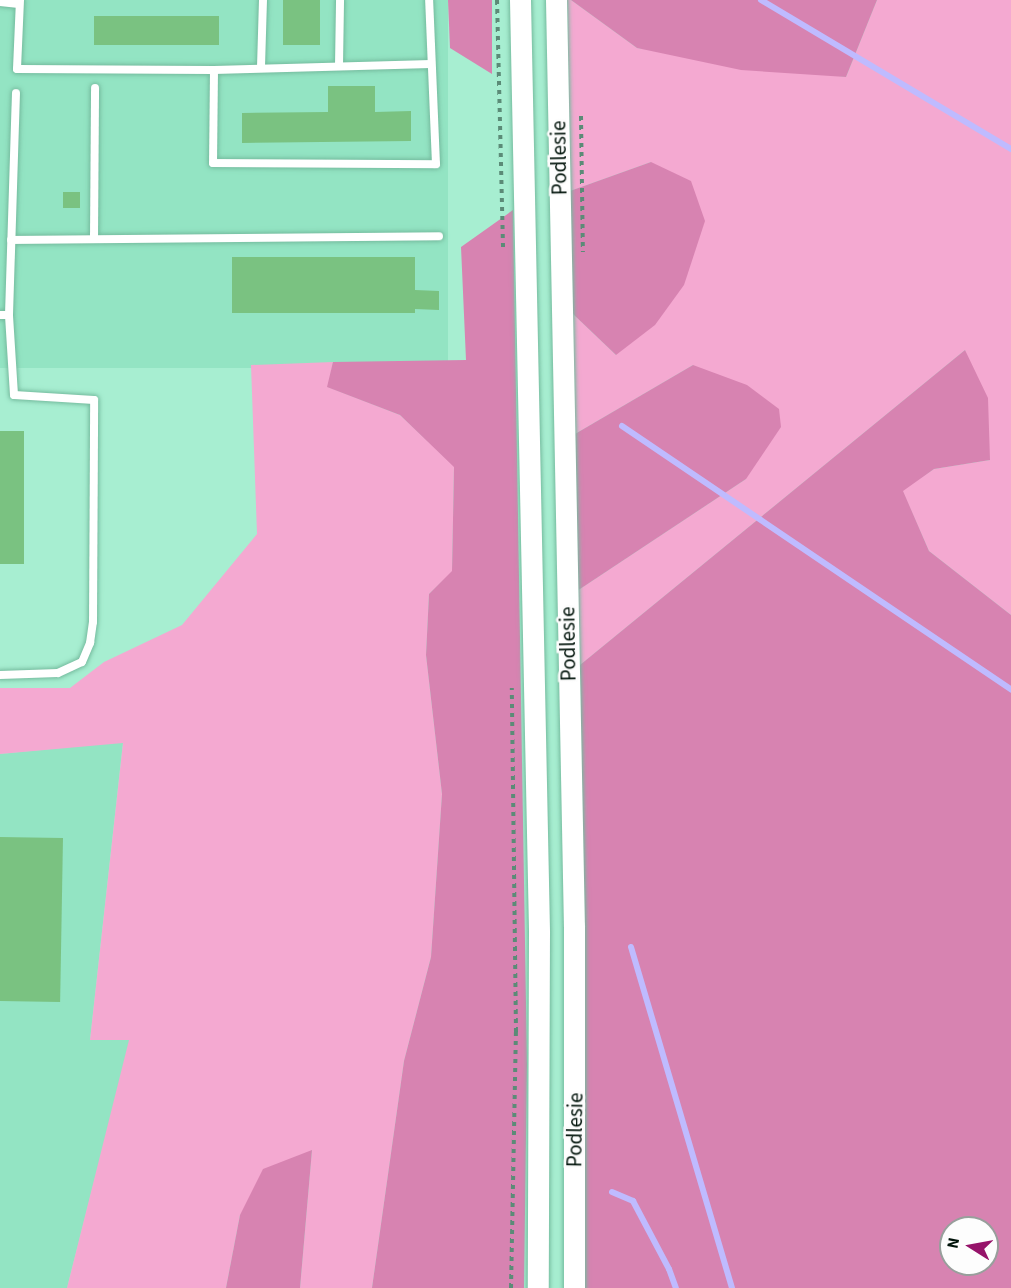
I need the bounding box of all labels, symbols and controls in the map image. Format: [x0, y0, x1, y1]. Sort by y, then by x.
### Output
street label: Podlesie [546, 120, 572, 196]
street label: Podlesie [555, 606, 581, 682]
street label: Podlesie [562, 1092, 588, 1168]
north arrow [939, 1216, 999, 1276]
text: N [941, 1236, 965, 1250]

